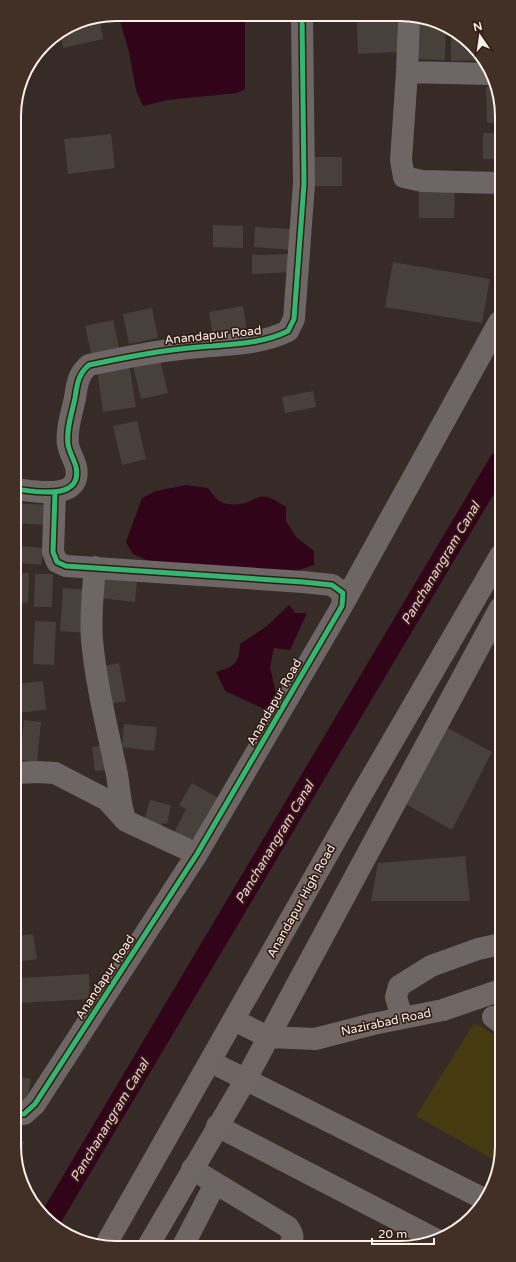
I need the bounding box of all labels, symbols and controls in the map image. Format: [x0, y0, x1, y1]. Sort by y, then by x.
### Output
north arrow [460, 16, 500, 56]
text: N [472, 19, 484, 34]
street label: Anandapur Road [164, 323, 262, 347]
water label: Panchanangram Canal [398, 498, 485, 627]
street label: Anandapur Road [244, 656, 304, 748]
water label: Panchanangram Canal [232, 777, 319, 906]
street label: Anandapur High Road [264, 842, 338, 960]
street label: Anandapur Road [73, 932, 137, 1022]
street label: Nazirabad Road [340, 1006, 432, 1038]
water label: Panchanangram Canal [67, 1055, 154, 1184]
scale bar [372, 1220, 434, 1246]
text: 20 m [378, 1227, 407, 1241]

